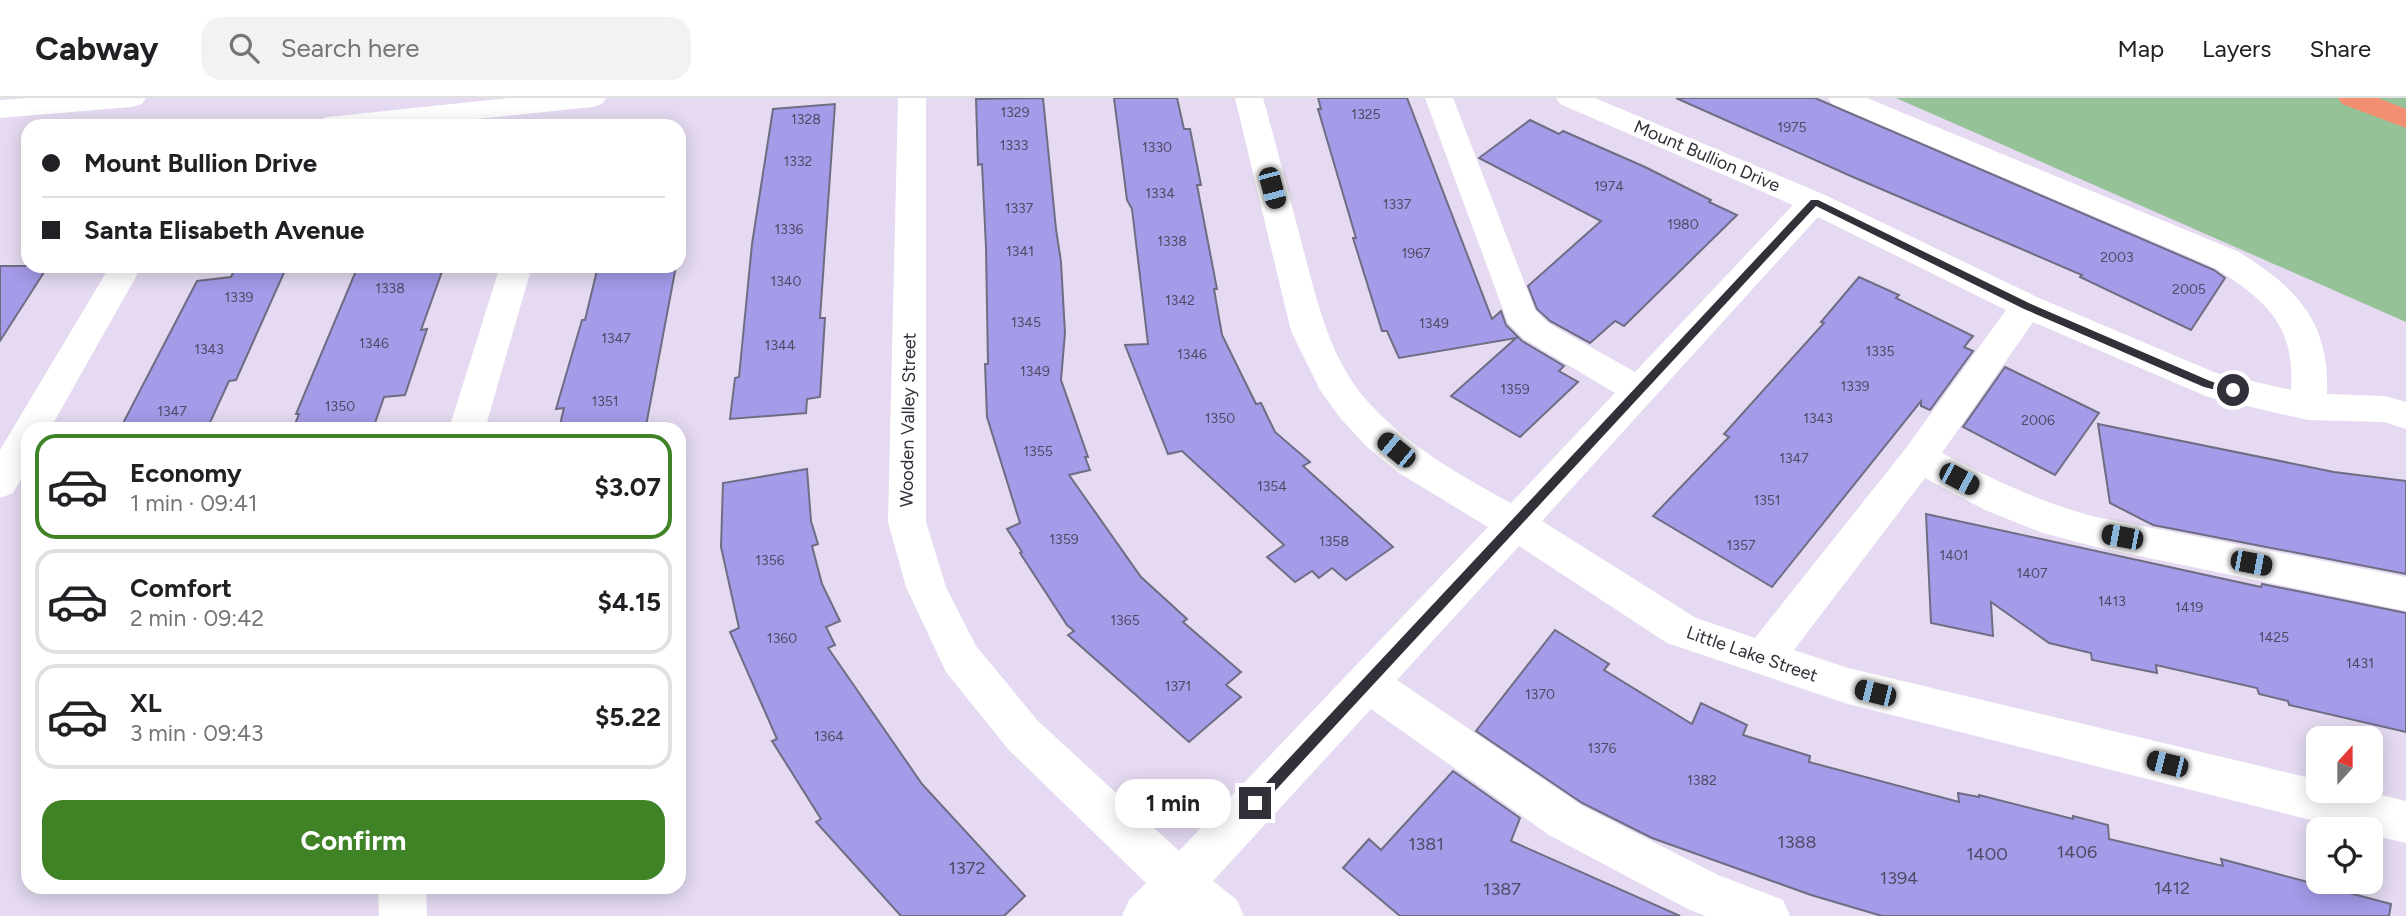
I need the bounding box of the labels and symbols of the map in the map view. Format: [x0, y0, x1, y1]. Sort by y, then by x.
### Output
house number: 1329 [1000, 104, 1030, 121]
house number: 1325 [1351, 106, 1381, 123]
house number: 1328 [791, 111, 821, 128]
street label: Mount Bullion Drive [1631, 115, 1784, 197]
house number: 1975 [1777, 119, 1807, 136]
house number: 1333 [1000, 137, 1028, 154]
house number: 1330 [1142, 139, 1172, 156]
house number: 1332 [784, 153, 812, 170]
car [1257, 165, 1288, 211]
house number: 1974 [1594, 178, 1624, 195]
house number: 1334 [1145, 185, 1175, 202]
house number: 1337 [1383, 196, 1412, 213]
house number: 1337 [1005, 200, 1034, 217]
house number: 1980 [1667, 216, 1699, 233]
house number: 1336 [775, 221, 804, 238]
house number: 1338 [1157, 233, 1187, 250]
house number: 1341 [1006, 243, 1034, 260]
house number: 1967 [1401, 245, 1431, 262]
house number: 2003 [2100, 249, 2134, 266]
house number: 1340 [770, 273, 802, 290]
house number: 1338 [375, 280, 405, 297]
house number: 2005 [2172, 281, 2206, 298]
house number: 1339 [225, 289, 254, 306]
house number: 1342 [1165, 292, 1195, 309]
house number: 1345 [1011, 314, 1041, 331]
house number: 1349 [1419, 315, 1449, 332]
house number: 1347 [601, 330, 631, 347]
street label: Wooden Valley Street [895, 332, 921, 508]
house number: 1346 [359, 335, 389, 352]
house number: 1344 [765, 337, 796, 354]
house number: 1343 [194, 341, 224, 358]
house number: 1335 [1865, 343, 1895, 360]
house number: 1346 [1177, 346, 1207, 363]
house number: 1349 [1020, 363, 1050, 380]
route start [2217, 374, 2249, 406]
house number: 1339 [1841, 378, 1870, 395]
house number: 1359 [1500, 381, 1530, 398]
house number: 1351 [591, 393, 619, 410]
house number: 1350 [325, 398, 355, 415]
house number: 1347 [157, 403, 187, 420]
house number: 1350 [1205, 410, 1235, 427]
house number: 1343 [1803, 410, 1833, 427]
house number: 2006 [2021, 412, 2055, 429]
car [1374, 429, 1419, 471]
house number: 1355 [1023, 443, 1053, 460]
house number: 1347 [1779, 450, 1809, 467]
car [1936, 460, 1983, 498]
house number: 1354 [1257, 478, 1287, 495]
house number: 1351 [1753, 492, 1781, 509]
car [2100, 523, 2145, 551]
house number: 1359 [1049, 531, 1079, 548]
house number: 1358 [1319, 533, 1349, 550]
house number: 1357 [1727, 537, 1756, 554]
house number: 1401 [1939, 547, 1969, 564]
car [2229, 549, 2274, 577]
house number: 1356 [755, 552, 785, 569]
house number: 1407 [2017, 565, 2048, 582]
house number: 1413 [2098, 593, 2126, 610]
house number: 1419 [2175, 599, 2203, 616]
house number: 1365 [1110, 612, 1140, 629]
street label: Little Lake Street [1684, 621, 1821, 687]
house number: 1425 [2259, 629, 2289, 646]
house number: 1360 [767, 630, 797, 647]
house number: 1431 [2346, 655, 2374, 672]
house number: 1371 [1165, 678, 1191, 695]
car [1853, 678, 1898, 708]
house number: 1370 [1525, 686, 1555, 703]
north arrow [2306, 726, 2384, 803]
house number: 1364 [814, 728, 844, 745]
house number: 1376 [1588, 740, 1616, 757]
car [2145, 749, 2190, 779]
house number: 1382 [1687, 772, 1717, 789]
callout: 1 min [1115, 778, 1230, 828]
route end [1239, 787, 1271, 819]
house number: 1388 [1777, 831, 1817, 853]
house number: 1381 [1408, 833, 1444, 855]
house number: 1406 [2057, 841, 2097, 863]
house number: 1400 [1966, 843, 2008, 865]
house number: 1372 [949, 857, 985, 879]
house number: 1394 [1880, 867, 1918, 889]
house number: 1412 [2154, 877, 2190, 899]
house number: 1387 [1483, 878, 1521, 900]

